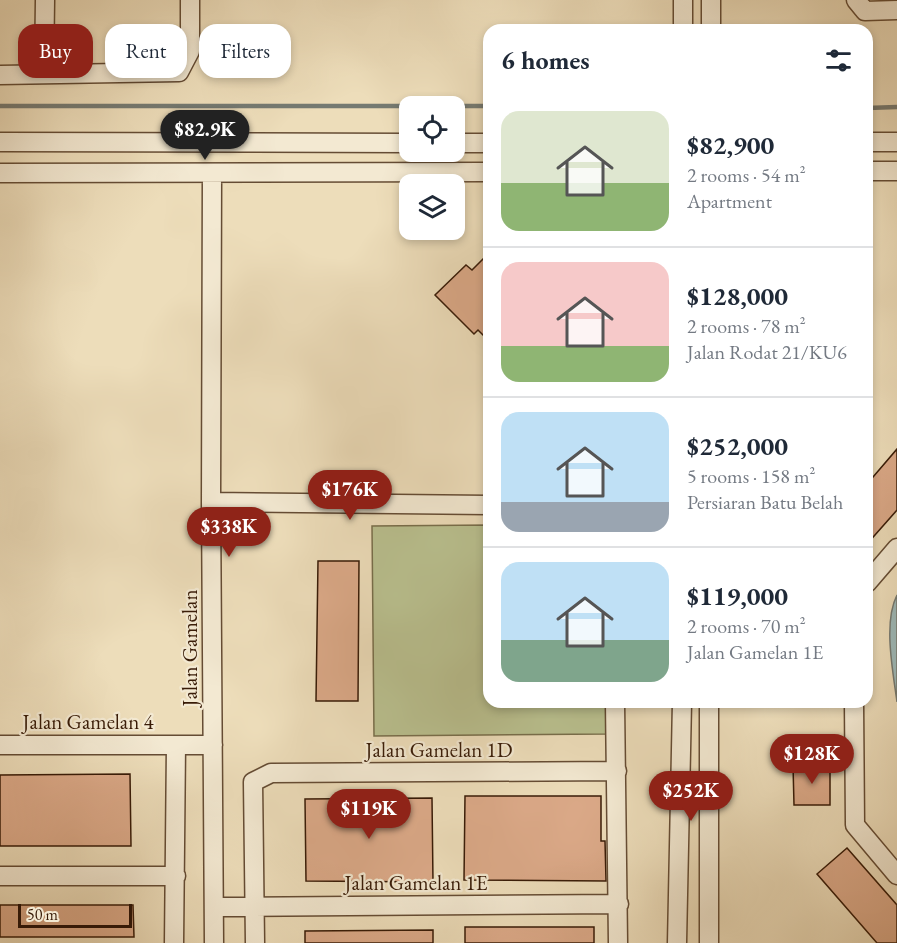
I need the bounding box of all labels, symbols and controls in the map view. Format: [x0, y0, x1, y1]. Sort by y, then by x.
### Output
chip: Buy [18, 24, 93, 78]
chip: Rent [105, 24, 187, 78]
chip: Filters [199, 24, 291, 78]
text: 6 homes [501, 43, 590, 77]
icon: filters [822, 44, 855, 77]
map controls [399, 96, 465, 240]
button: locate [399, 96, 465, 162]
pin: $82.9K [156, 110, 254, 161]
text: $82.9K [174, 116, 236, 142]
text: $82,900 [687, 128, 774, 162]
icon: home [549, 135, 621, 207]
text: 2 rooms · 54 m² [687, 162, 806, 188]
button: layers [399, 174, 465, 240]
text: Apartment [687, 188, 772, 214]
text: $128,000 [687, 279, 788, 313]
icon: home [549, 286, 621, 358]
text: 2 rooms · 78 m² [687, 313, 806, 339]
text: Jalan Rodat 21/KU6 [687, 339, 847, 365]
text: $252,000 [687, 429, 788, 463]
icon: home [549, 436, 621, 508]
text: 5 rooms · 158 m² [687, 463, 815, 489]
pin: $176K [308, 470, 392, 521]
text: $176K [322, 476, 378, 502]
text: Persiaran Batu Belah [687, 489, 843, 515]
pin: $338K [187, 507, 271, 558]
text: $338K [201, 513, 257, 539]
text: $119,000 [687, 579, 788, 613]
icon: home [549, 586, 621, 658]
street label: Jalan Gamelan [176, 590, 203, 708]
text: 2 rooms · 70 m² [687, 613, 806, 639]
text: Jalan Gamelan 1E [687, 639, 823, 665]
street label: Jalan Gamelan 4 [20, 708, 155, 735]
pin: $128K [770, 734, 854, 785]
street label: Jalan Gamelan 1D [363, 736, 513, 763]
text: $128K [784, 740, 840, 766]
pin: $252K [649, 771, 733, 822]
text: $252K [663, 777, 719, 803]
pin: $119K [327, 789, 411, 840]
text: $119K [341, 795, 397, 821]
street label: Jalan Gamelan 1E [342, 869, 488, 896]
scale bar [18, 901, 132, 928]
text: 50 m [27, 904, 58, 925]

